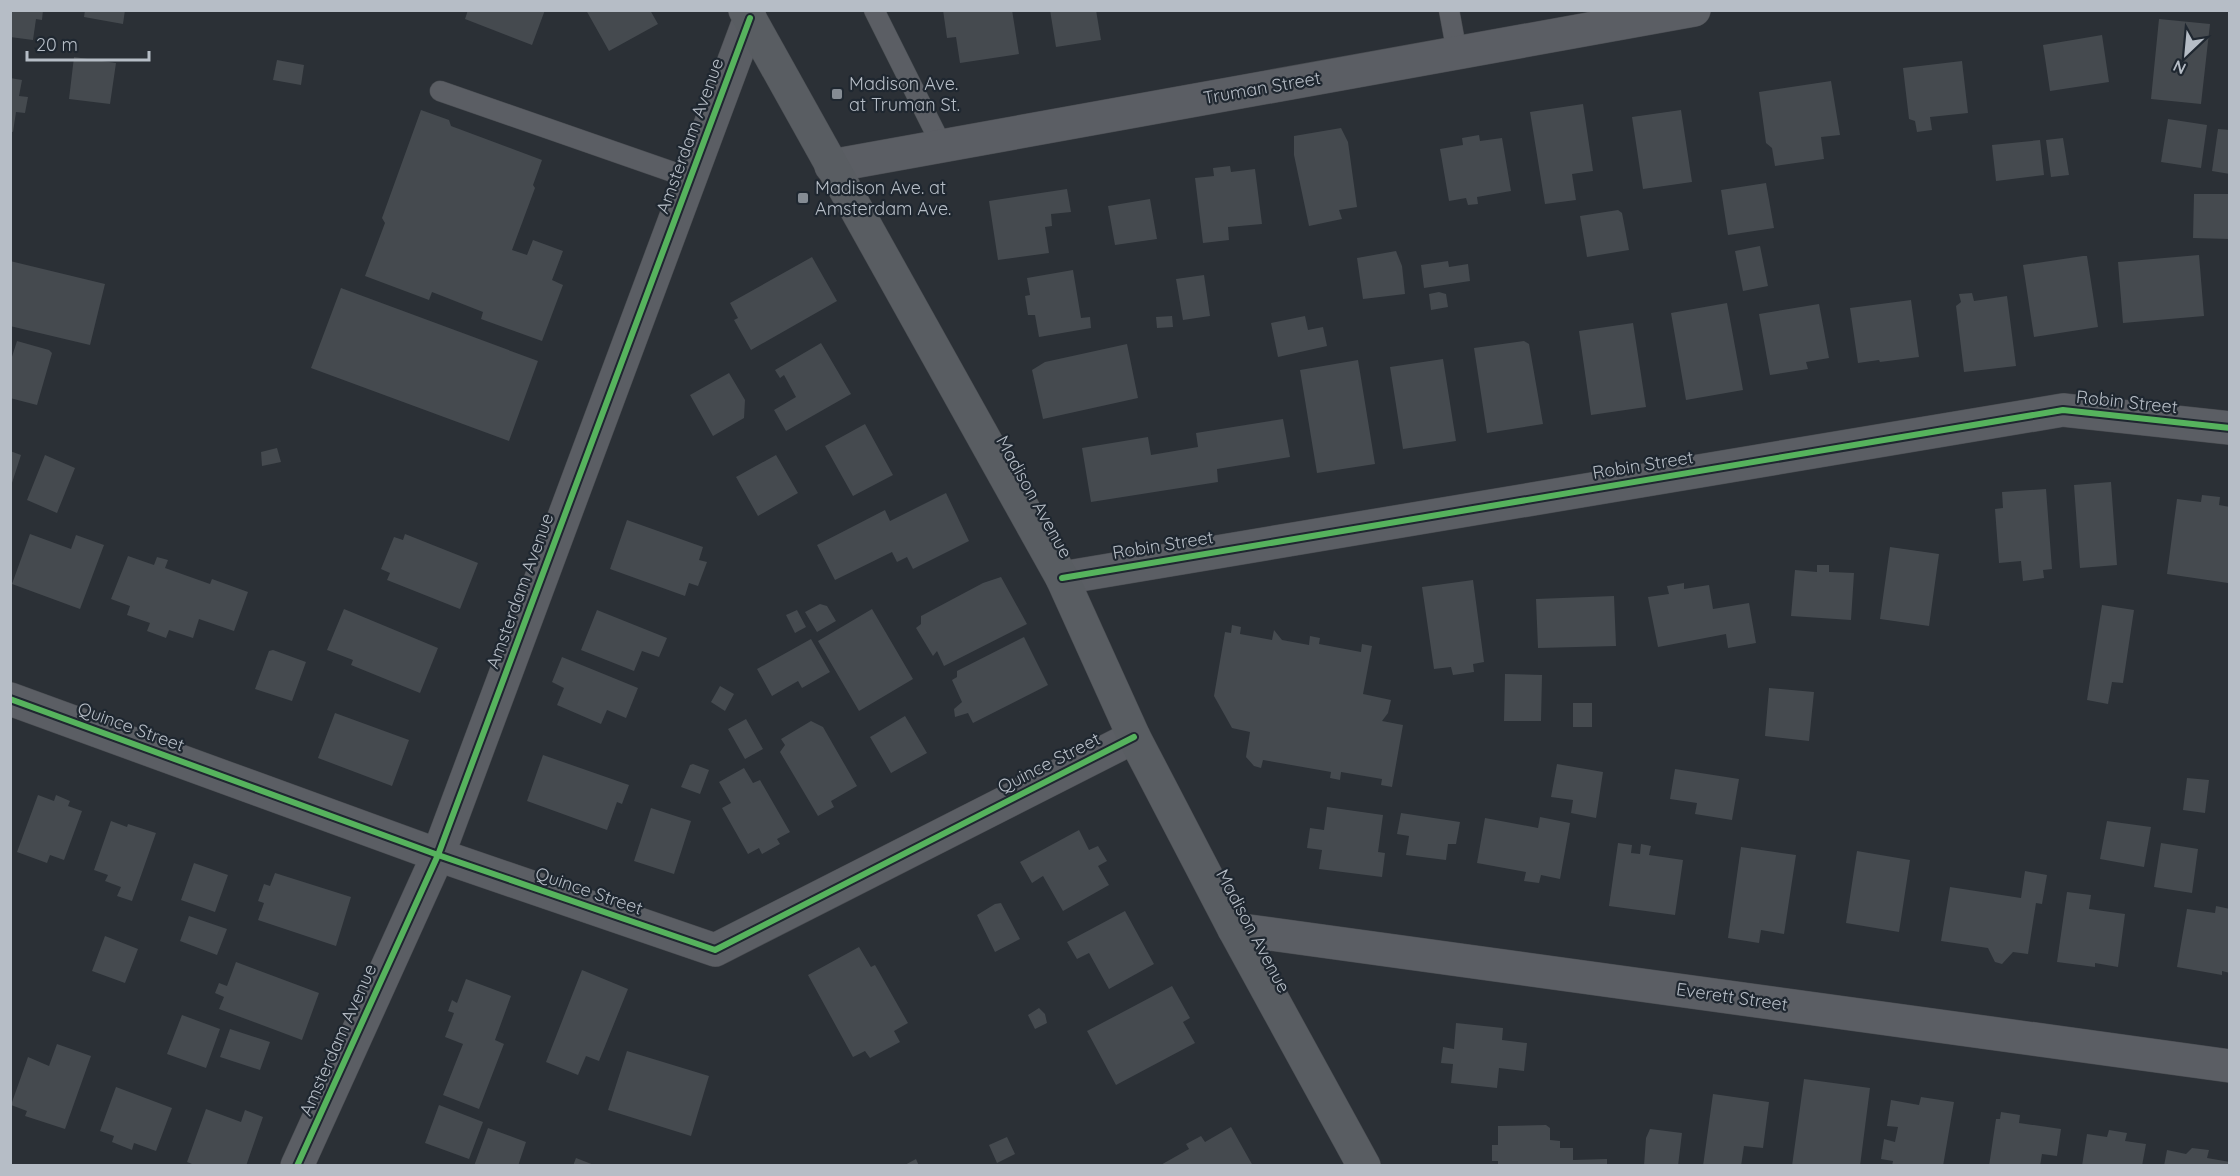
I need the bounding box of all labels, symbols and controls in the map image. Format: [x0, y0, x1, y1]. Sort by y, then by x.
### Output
scale bar [27, 24, 148, 62]
north arrow [2156, 24, 2216, 84]
text: 20 m [36, 33, 78, 56]
street label: Amsterdam Avenue [651, 55, 728, 217]
text: N [2170, 56, 2189, 79]
street label: Truman Street [1201, 66, 1322, 109]
place label: Madison Ave. at Truman St. [849, 72, 960, 116]
marker: Madison Ave. at Truman St. [830, 87, 844, 101]
place label: Madison Ave. at Amsterdam Ave. [815, 176, 951, 220]
marker: Madison Ave. at Amsterdam Ave. [796, 191, 810, 205]
street label: Robin Street [2075, 385, 2179, 418]
street label: Madison Avenue [991, 431, 1078, 562]
street label: Robin Street [1591, 445, 1695, 484]
street label: Amsterdam Avenue [481, 510, 558, 672]
street label: Robin Street [1111, 525, 1215, 564]
street label: Quince Street [75, 697, 188, 757]
street label: Quince Street [994, 727, 1104, 798]
street label: Quince Street [532, 861, 646, 920]
street label: Madison Avenue [1211, 865, 1296, 997]
street label: Amsterdam Avenue [294, 960, 381, 1119]
street label: Everett Street [1675, 977, 1789, 1016]

